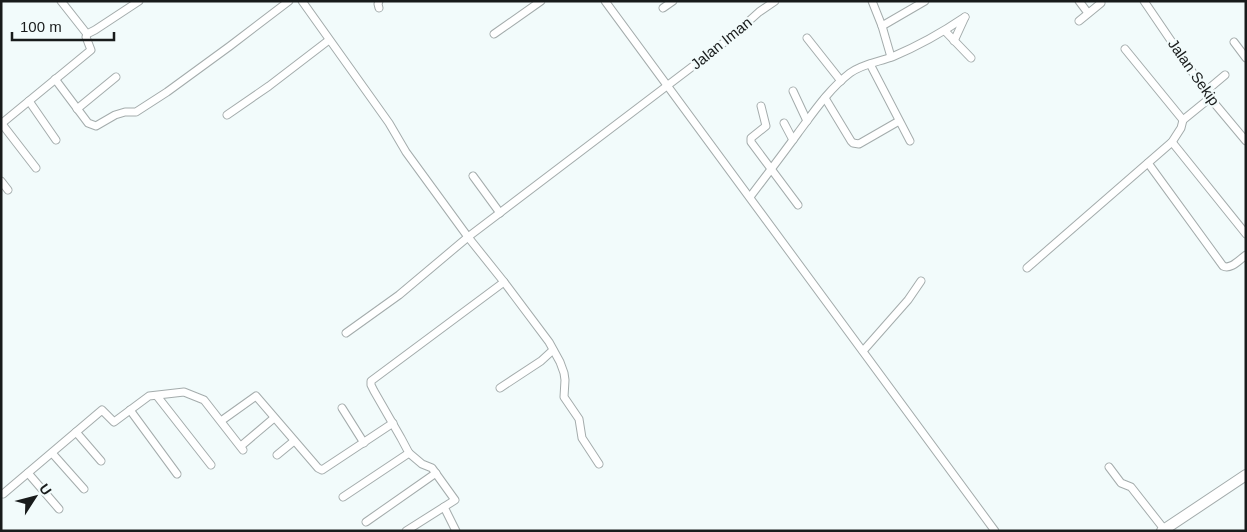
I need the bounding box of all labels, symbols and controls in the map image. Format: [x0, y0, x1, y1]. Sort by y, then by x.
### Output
scale bar [12, 10, 115, 42]
street label: Jalan Iman [687, 13, 755, 73]
text: 100 m [20, 18, 62, 35]
street label: Jalan Sekip [1165, 35, 1223, 109]
north arrow [10, 472, 60, 522]
text: U [36, 481, 55, 498]

